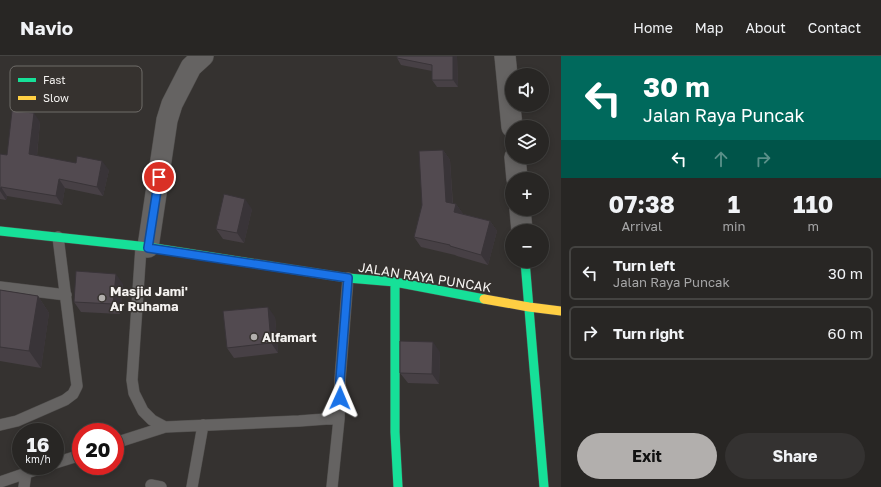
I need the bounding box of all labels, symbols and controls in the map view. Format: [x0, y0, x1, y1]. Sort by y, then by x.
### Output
text: Navio [20, 16, 73, 39]
text: Home [633, 19, 673, 36]
text: Map [695, 19, 723, 36]
text: About [745, 19, 786, 36]
text: Contact [808, 19, 861, 36]
legend [10, 66, 142, 112]
map controls [505, 68, 549, 268]
button: sound [505, 68, 549, 112]
text: 30 m [643, 70, 710, 103]
icon: left [577, 72, 629, 124]
text: Fast [43, 73, 66, 86]
text: Slow [43, 91, 69, 104]
text: Jalan Raya Puncak [643, 104, 805, 126]
button: layers [505, 120, 549, 164]
icon: left [668, 148, 690, 170]
icon: ahead [710, 148, 732, 170]
icon: right [752, 148, 774, 170]
pin [142, 160, 176, 194]
icon: arrive [148, 166, 170, 188]
button: + [505, 172, 549, 216]
text: 07:38 [609, 189, 675, 218]
text: 1 [728, 189, 740, 218]
text: 110 [793, 189, 833, 218]
text: Arrival [621, 218, 662, 234]
text: min [723, 218, 746, 234]
text: m [808, 218, 819, 234]
button: − [505, 224, 549, 268]
text: Turn left [613, 256, 675, 274]
street label: JALAN RAYA PUNCAK [357, 259, 493, 295]
icon: left [579, 262, 601, 284]
text: 30 m [828, 264, 863, 282]
text: Jalan Raya Puncak [613, 274, 730, 290]
place label: Masjid Jami' Ar Ruhama [110, 283, 188, 314]
marker: Masjid Jami' Ar Ruhama [97, 293, 107, 303]
icon: right [579, 322, 601, 344]
text: Turn right [613, 324, 684, 342]
text: 60 m [828, 324, 863, 342]
place label: Alfamart [262, 329, 317, 345]
marker: Alfamart [249, 332, 259, 342]
position arrow [319, 377, 361, 419]
speed limit sign: 20 [72, 423, 124, 475]
text: 16 [26, 432, 49, 456]
button: Exit [577, 433, 717, 479]
button: Share [725, 433, 865, 479]
text: km/h [25, 453, 51, 465]

